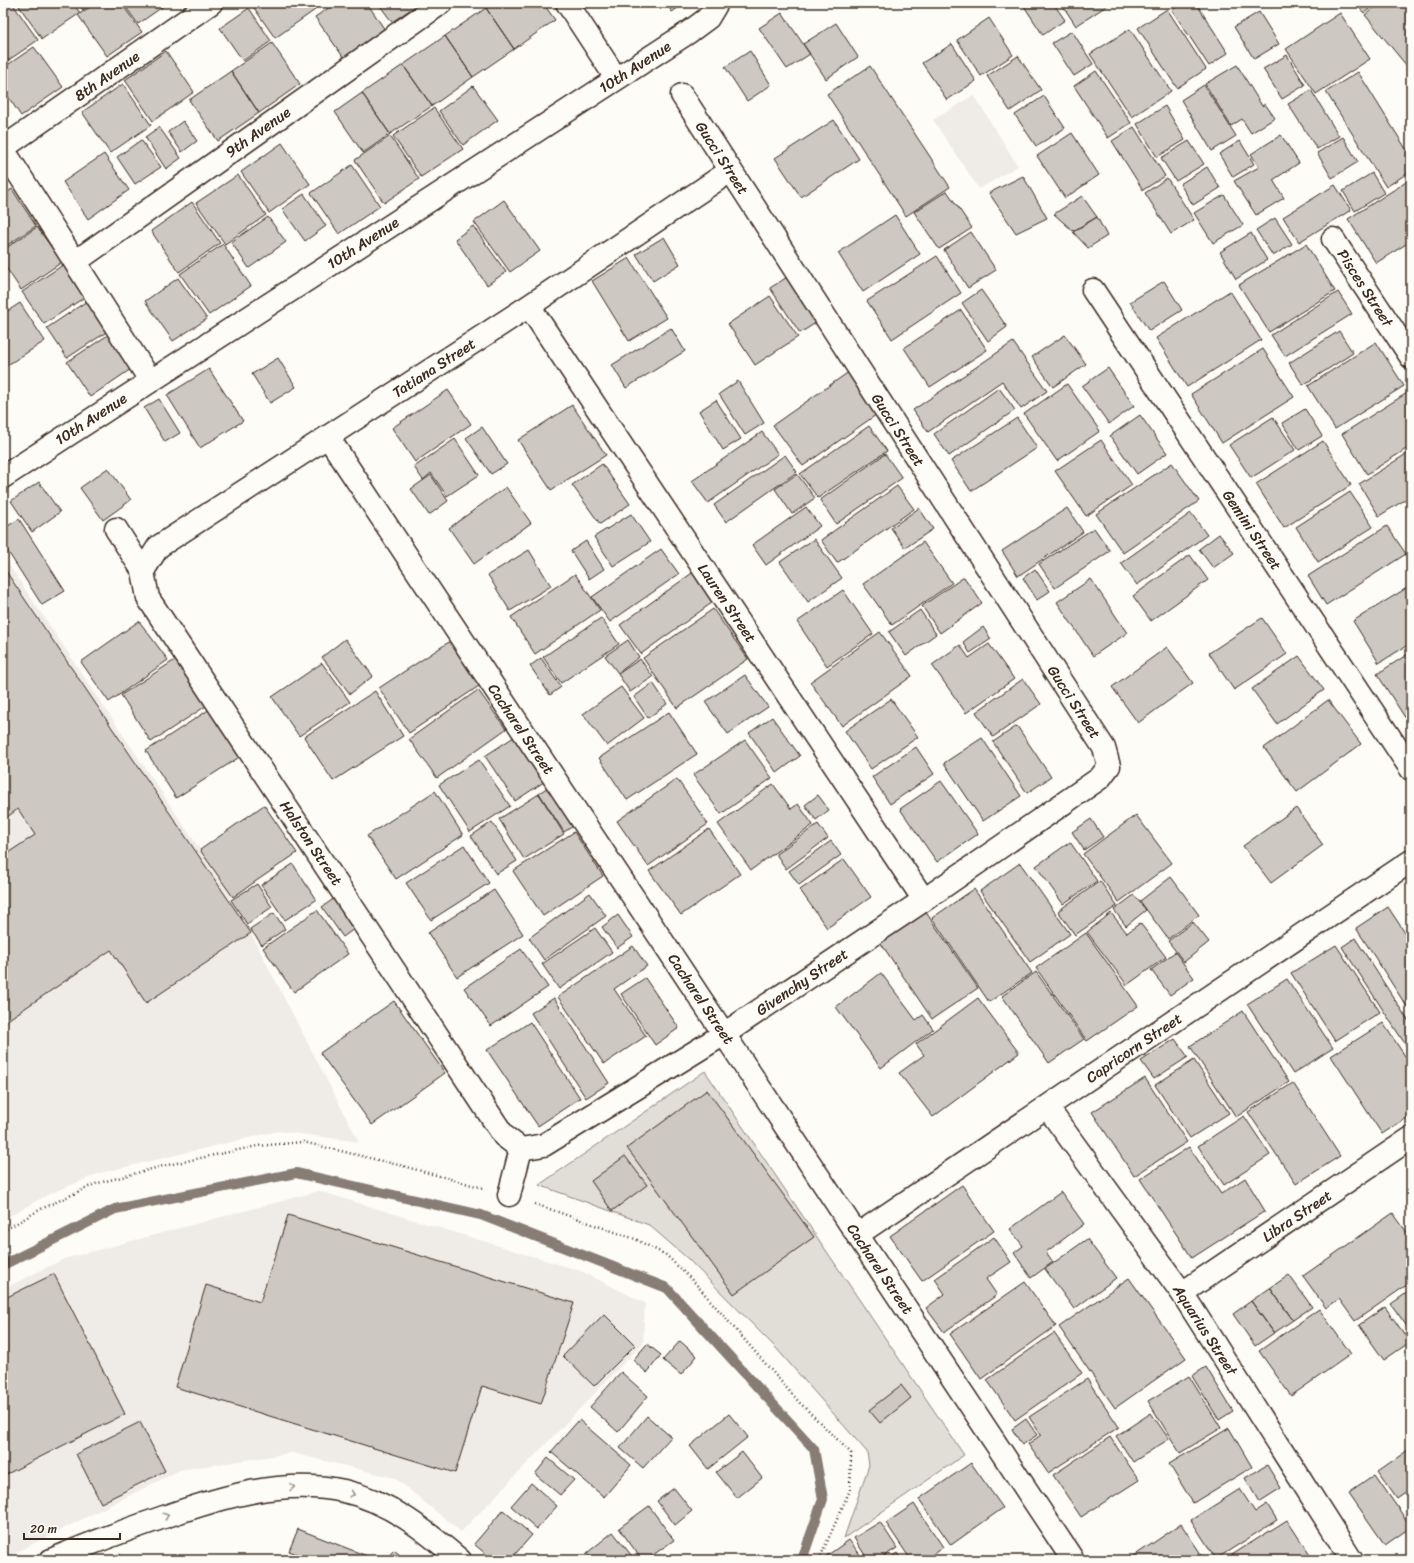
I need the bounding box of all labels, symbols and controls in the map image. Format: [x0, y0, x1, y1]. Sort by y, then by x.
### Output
street label: 10th Avenue [593, 34, 677, 100]
street label: 8th Avenue [69, 44, 145, 108]
street label: 9th Avenue [220, 100, 296, 164]
street label: Gucci Street [688, 116, 756, 200]
street label: 10th Avenue [321, 210, 405, 276]
street label: Pisces Street [1330, 244, 1401, 333]
street label: Tatiana Street [387, 331, 481, 405]
street label: 10th Avenue [49, 386, 133, 452]
street label: Gucci Street [864, 388, 932, 472]
street label: Gemini Street [1215, 484, 1289, 576]
street label: Lauren Street [691, 558, 764, 649]
street label: Gucci Street [1040, 660, 1108, 744]
street label: Cacharel Street [481, 678, 562, 780]
street label: Halston Street [273, 795, 350, 892]
street label: Givenchy Street [750, 941, 854, 1023]
street label: Cacharel Street [661, 948, 742, 1050]
street label: Capricorn Street [1080, 1006, 1188, 1090]
street label: Libra Street [1257, 1183, 1338, 1249]
street label: Cacharel Street [840, 1218, 921, 1320]
street label: Aquarius Street [1165, 1278, 1245, 1382]
one-way arrow [289, 1482, 295, 1491]
one-way arrow [348, 1489, 355, 1498]
one-way arrow [162, 1512, 169, 1521]
scale bar [24, 1515, 120, 1541]
text: 20 m [30, 1518, 57, 1540]

